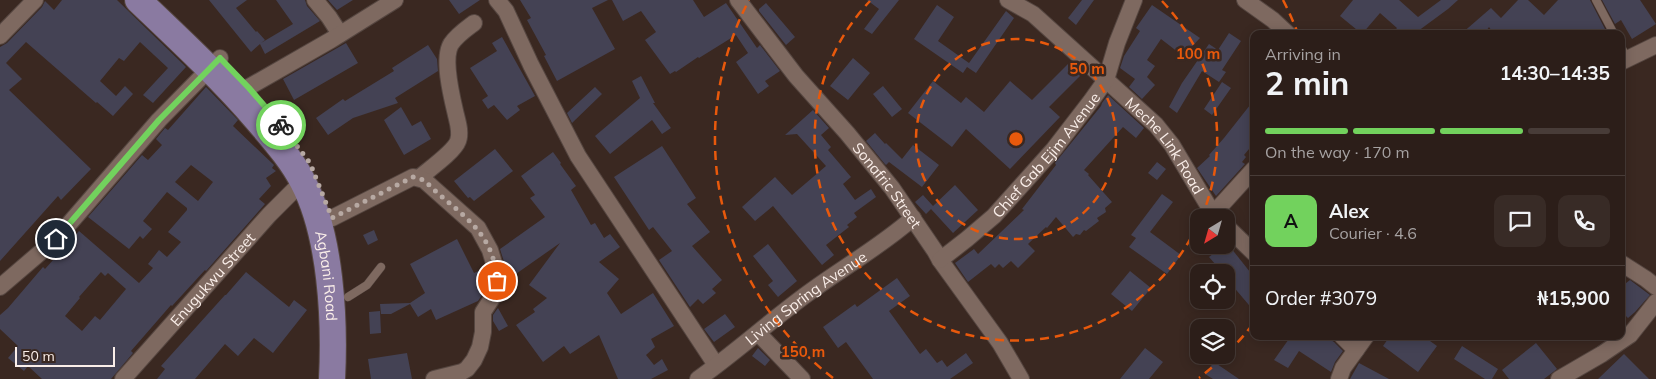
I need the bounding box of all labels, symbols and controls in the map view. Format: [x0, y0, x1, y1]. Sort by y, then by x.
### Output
text: 100 m [1176, 44, 1220, 63]
text: Arriving in [1265, 44, 1341, 64]
text: 50 m [1069, 59, 1105, 78]
text: 14:30–14:35 [1500, 61, 1610, 85]
text: 2 min [1265, 63, 1349, 103]
street label: Chief Gab Ejim Avenue [988, 88, 1104, 221]
street label: Meche Link Road [1122, 93, 1208, 197]
courier [256, 100, 306, 150]
icon: bike [267, 111, 295, 139]
centre of rings [1007, 130, 1025, 148]
street label: Sonafric Street [849, 138, 926, 232]
text: On the way · 170 m [1265, 142, 1410, 162]
button: chat [1494, 195, 1546, 247]
button: phone [1558, 195, 1610, 247]
text: Alex [1329, 199, 1369, 223]
north arrow [1190, 209, 1235, 254]
map controls [1190, 209, 1235, 364]
text: A [1284, 209, 1298, 233]
pin [35, 218, 77, 260]
text: Courier · 4.6 [1329, 223, 1417, 243]
icon: home [42, 225, 70, 253]
street label: Enugukwu Street [166, 228, 259, 330]
street label: Agbani Road [312, 229, 342, 322]
street label: Living Spring Avenue [741, 247, 870, 349]
pin [476, 260, 518, 302]
button: locate [1190, 264, 1235, 309]
icon: bag [483, 267, 511, 295]
text: Order #3079 [1265, 286, 1377, 310]
text: ₦15,900 [1537, 286, 1610, 310]
button: layers [1190, 319, 1235, 364]
text: 150 m [781, 342, 825, 361]
scale bar [15, 344, 115, 367]
text: 50 m [22, 347, 55, 365]

